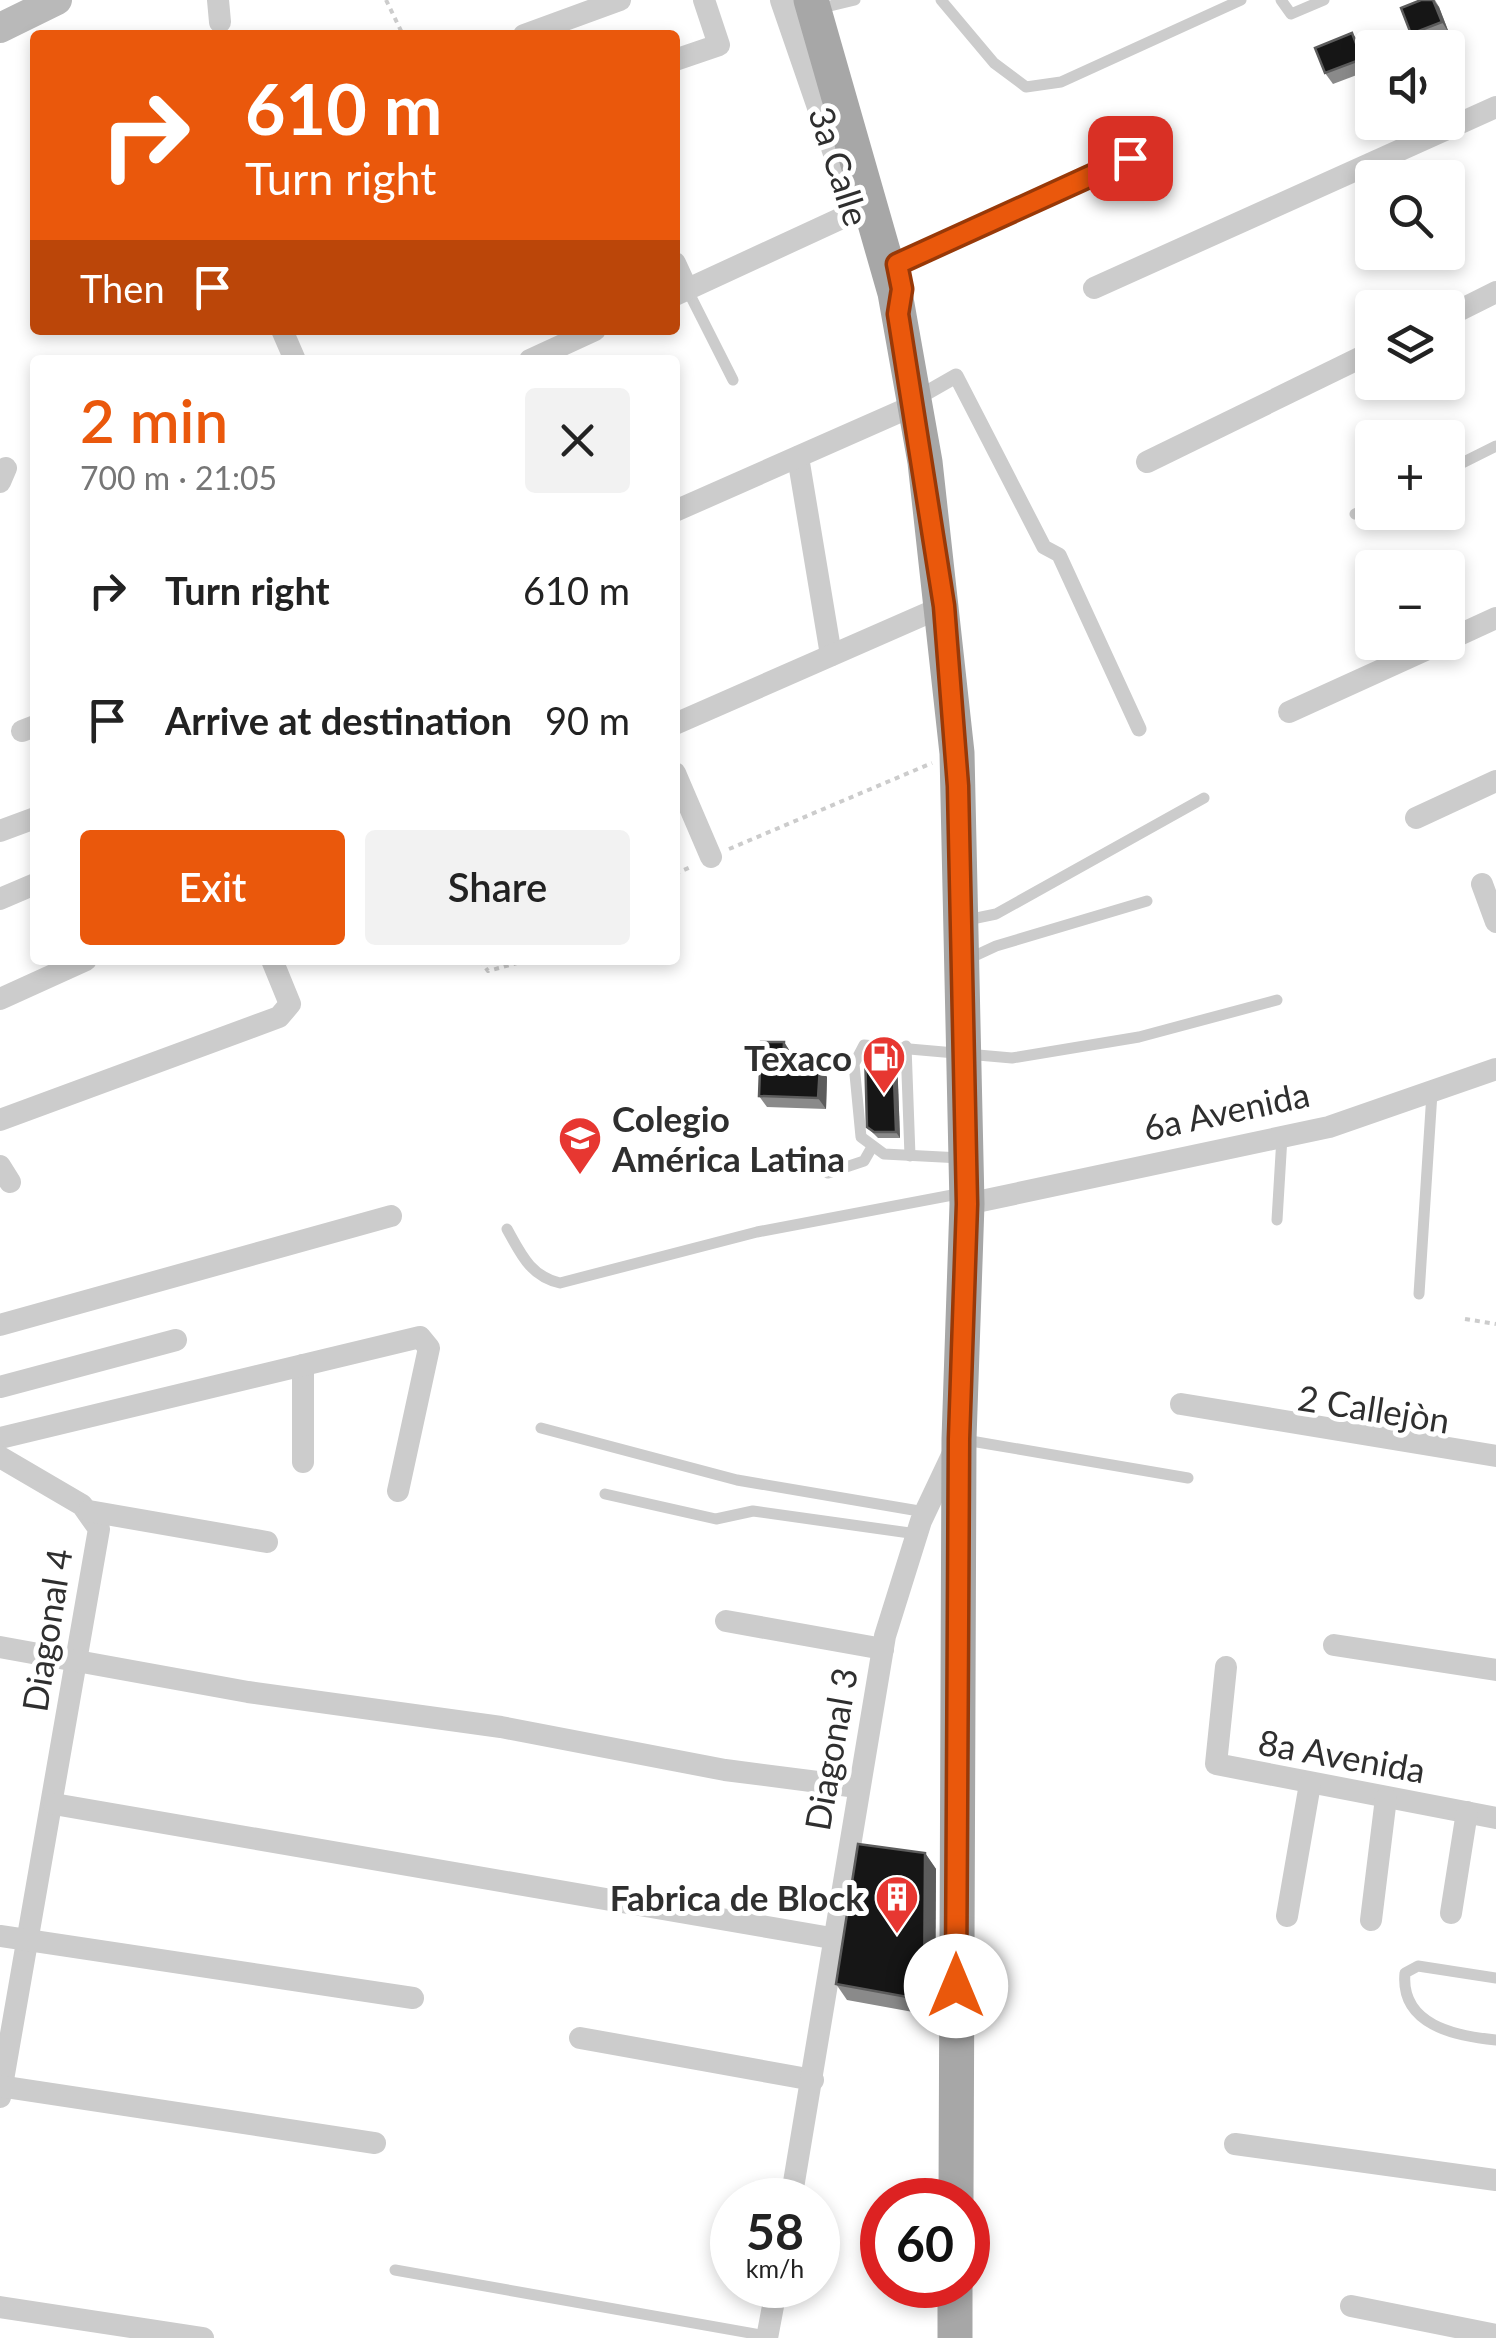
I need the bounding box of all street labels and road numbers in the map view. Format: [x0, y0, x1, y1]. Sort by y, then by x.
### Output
street label: 3a Calle [801, 101, 879, 231]
street label: 6a Avenida [1139, 1072, 1313, 1148]
street label: 2 Callejòn [1295, 1375, 1453, 1441]
street label: Diagonal 4 [12, 1546, 80, 1714]
street label: Diagonal 3 [795, 1664, 865, 1834]
street label: 8a Avenida [1255, 1720, 1429, 1790]

